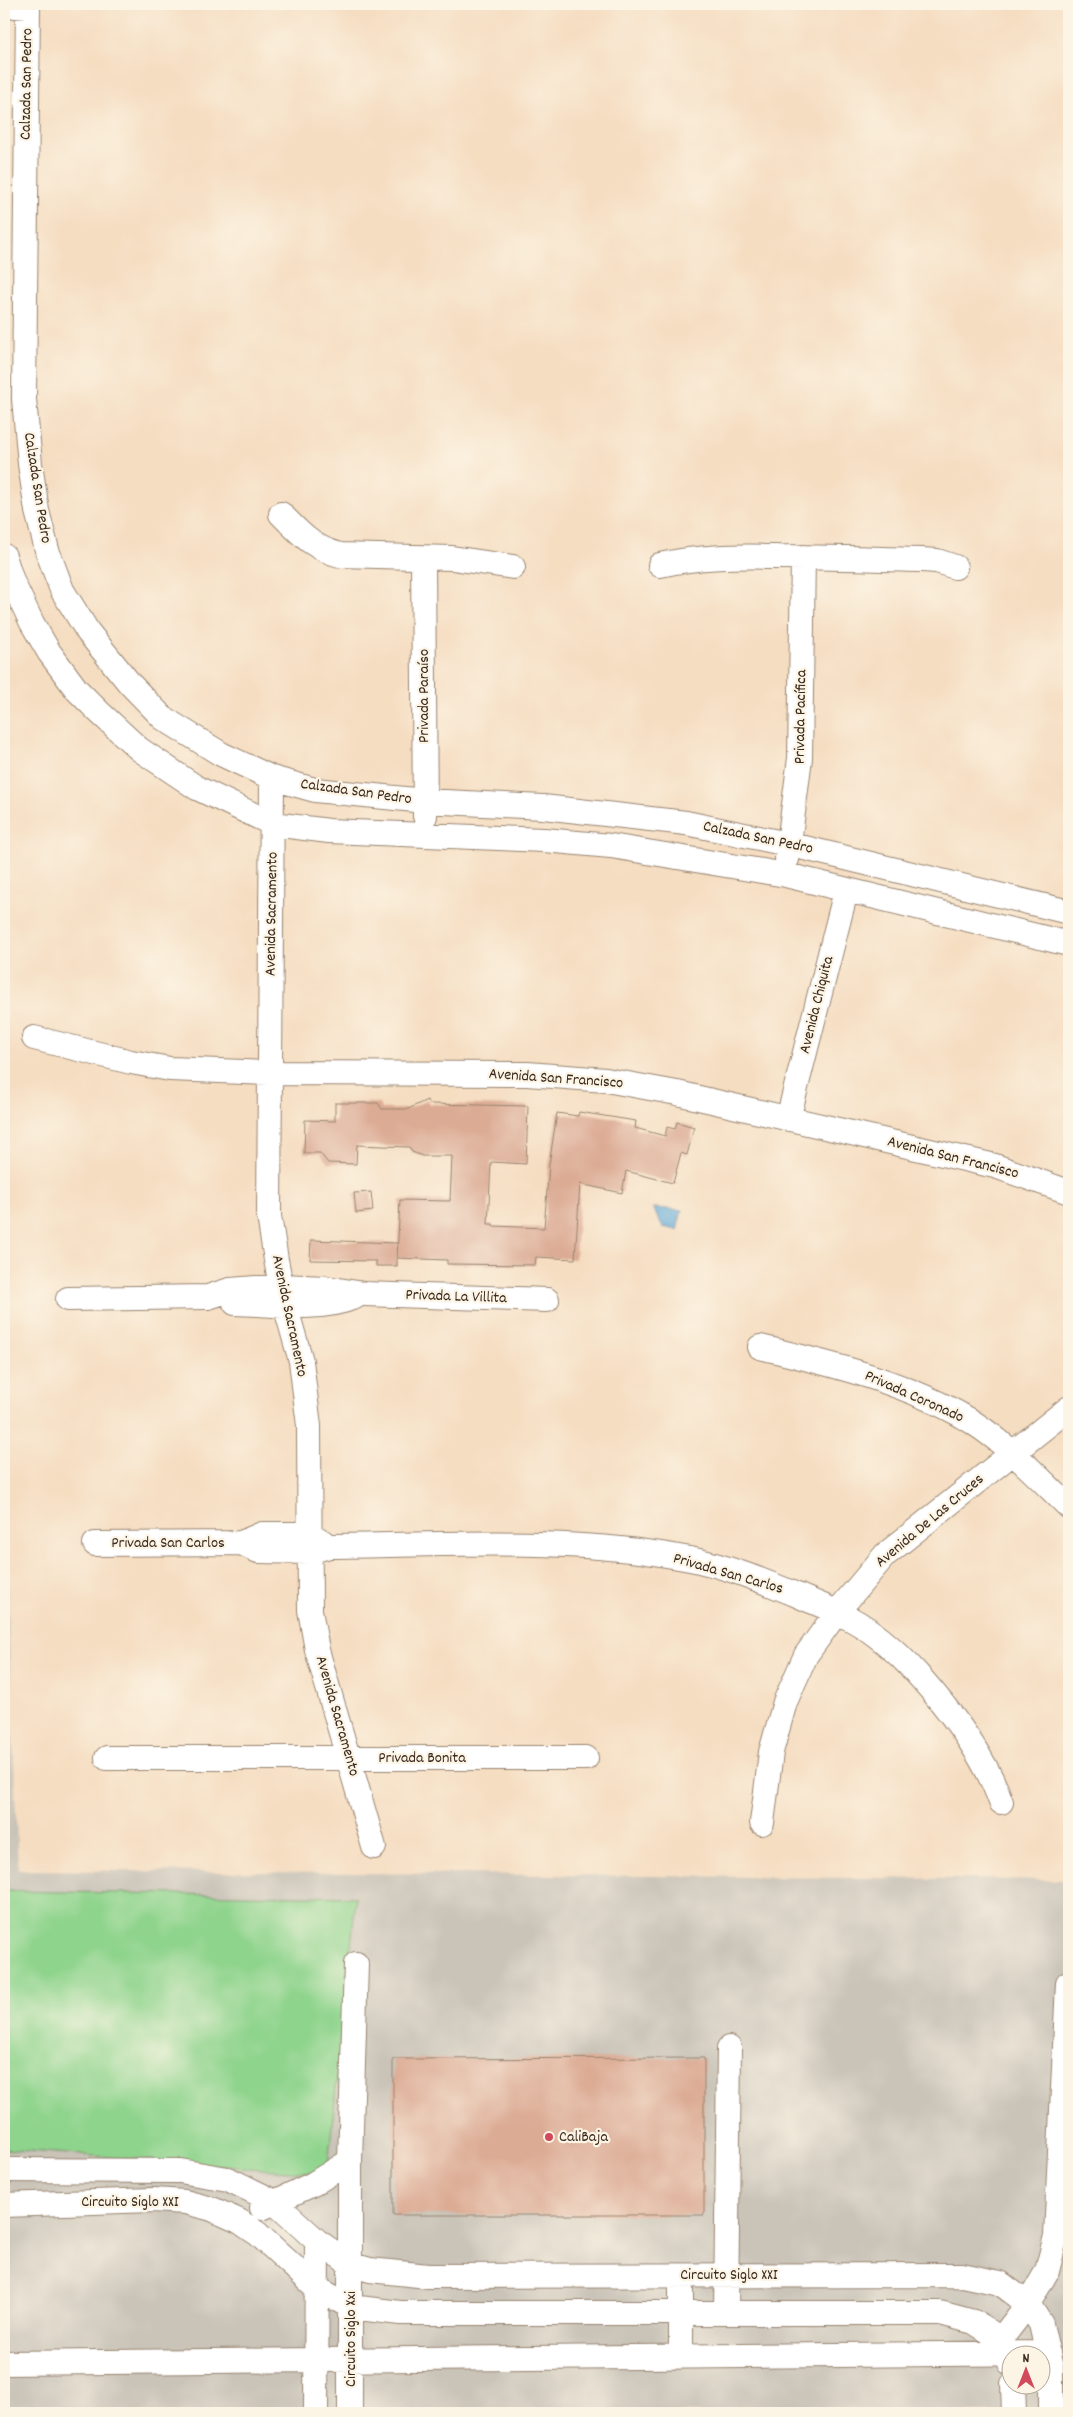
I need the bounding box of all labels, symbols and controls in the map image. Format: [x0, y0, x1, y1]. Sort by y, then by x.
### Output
street label: Calzada San Pedro [15, 28, 39, 140]
street label: Calzada San Pedro [17, 431, 57, 545]
street label: Privada Paraíso [413, 649, 436, 743]
street label: Privada Pacífica [789, 669, 813, 764]
street label: Calzada San Pedro [299, 773, 413, 811]
street label: Calzada San Pedro [701, 815, 815, 861]
street label: Avenida Sacramento [259, 852, 285, 976]
street label: Avenida Chiquita [794, 953, 840, 1056]
street label: Avenida San Francisco [488, 1063, 624, 1095]
street label: Avenida San Francisco [885, 1131, 1021, 1185]
street label: Avenida Sacramento [265, 1253, 313, 1379]
street label: Privada La Villita [405, 1284, 507, 1310]
street label: Privada Coronado [861, 1365, 967, 1429]
street label: Avenida De Las Cruces [871, 1468, 990, 1573]
street label: Privada San Carlos [111, 1532, 225, 1555]
street label: Privada San Carlos [670, 1547, 786, 1601]
street label: Avenida Sacramento [309, 1653, 365, 1779]
street label: Privada Bonita [378, 1747, 466, 1770]
place label: CaliBaja [559, 2126, 608, 2149]
marker: CaliBaja [543, 2131, 555, 2143]
street label: Circuito Siglo XXI [81, 2191, 179, 2214]
street label: Circuito Siglo XXI [680, 2264, 778, 2287]
street label: Circuito Siglo Xxi [340, 2291, 363, 2387]
north arrow [1000, 2344, 1050, 2394]
text: N [1023, 2349, 1030, 2369]

